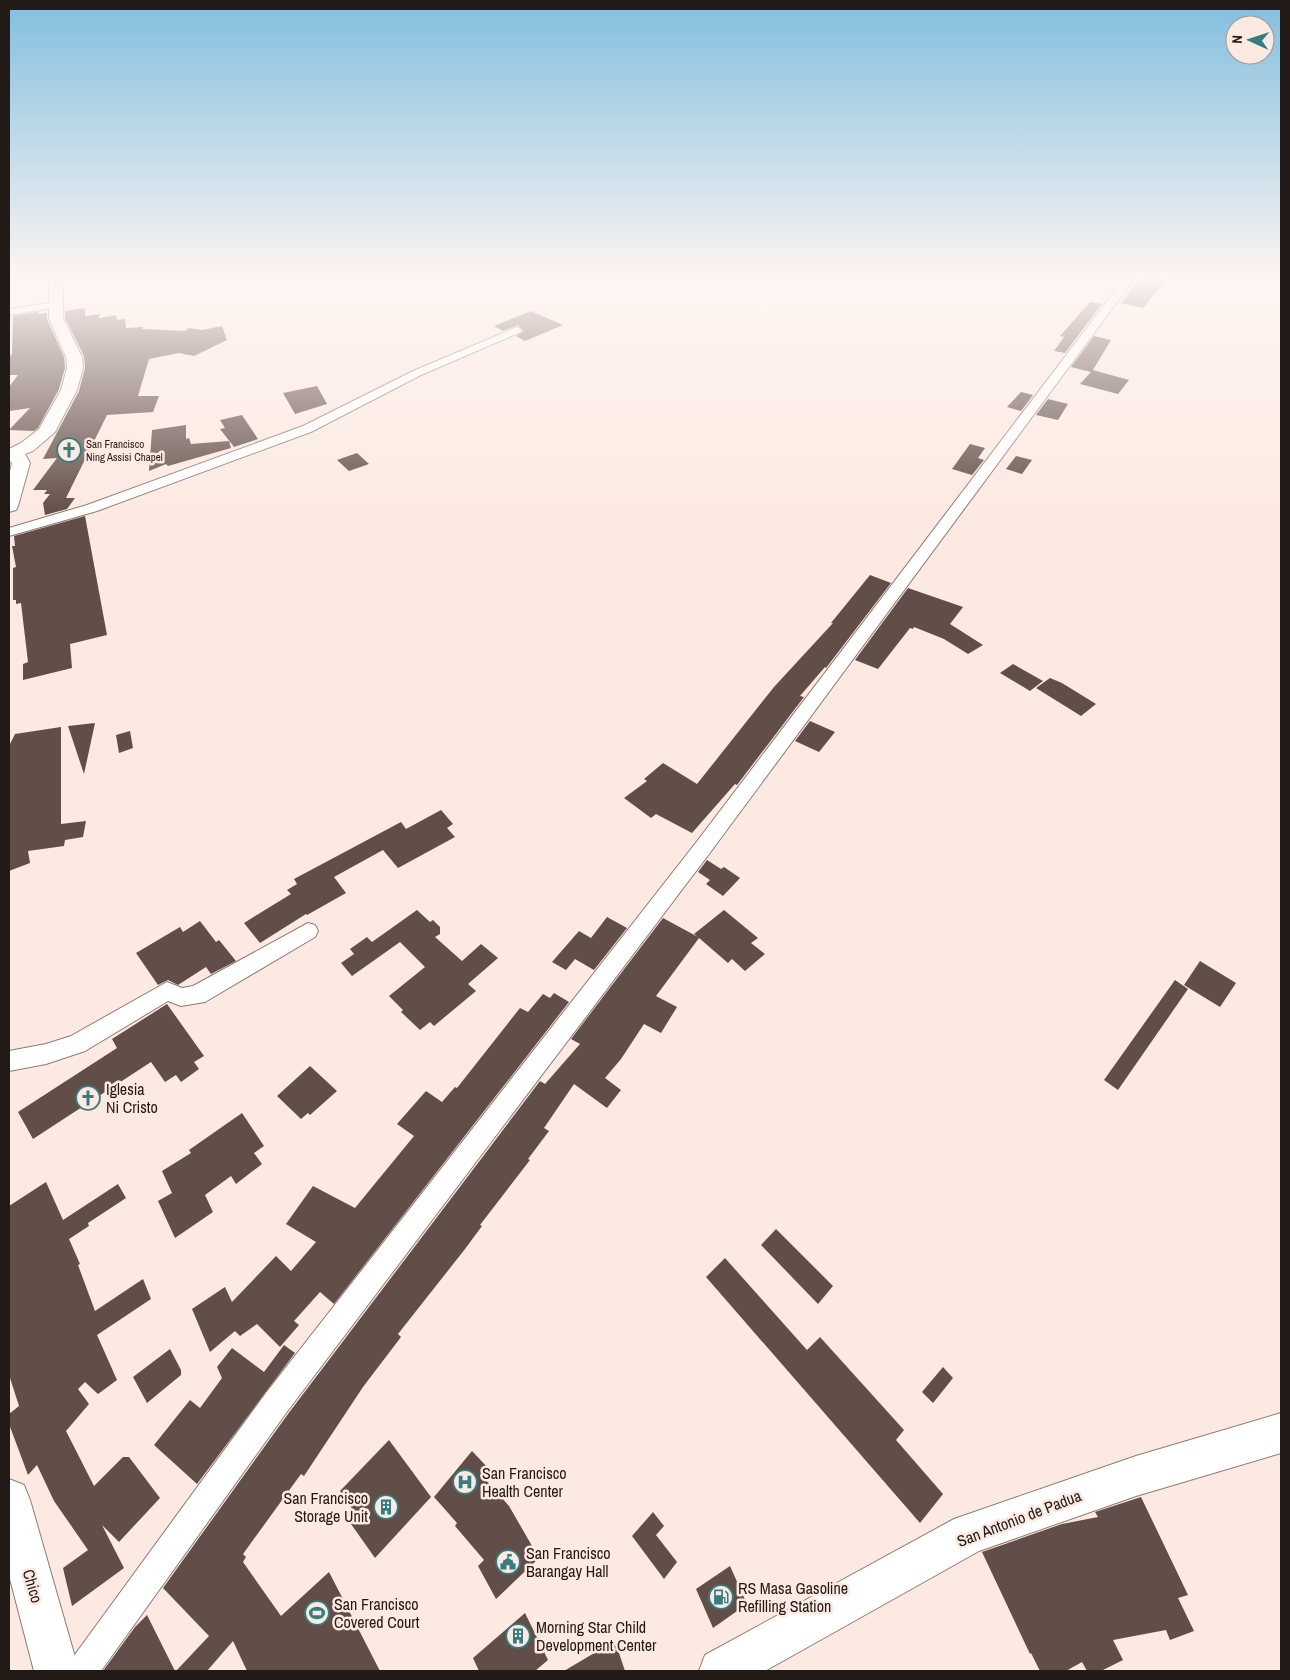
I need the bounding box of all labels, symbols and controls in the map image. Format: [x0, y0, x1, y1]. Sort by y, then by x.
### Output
north arrow [1225, 15, 1275, 65]
text: N [1228, 35, 1246, 44]
church icon: San Francisco Ning Assisi Chapel [56, 437, 82, 463]
place label: San Francisco Ning Assisi Chapel [86, 437, 163, 464]
place label: Iglesia Ni Cristo [106, 1078, 158, 1118]
church icon: Iglesia Ni Cristo [75, 1085, 101, 1111]
place label: San Francisco Health Center [482, 1462, 567, 1502]
hospital icon: San Francisco Health Center [452, 1469, 478, 1495]
street label: San Antonio de Padua [954, 1484, 1085, 1552]
place label: San Francisco Storage Unit [283, 1487, 368, 1527]
building icon: San Francisco Storage Unit [373, 1494, 399, 1520]
place label: San Francisco Barangay Hall [526, 1542, 611, 1582]
public building icon: San Francisco Barangay Hall [495, 1549, 521, 1575]
street label: Chico [18, 1566, 48, 1606]
place label: RS Masa Gasoline Refilling Station [738, 1577, 848, 1617]
fuel station icon: RS Masa Gasoline Refilling Station [708, 1584, 734, 1610]
place label: San Francisco Covered Court [334, 1593, 420, 1633]
sports icon: San Francisco Covered Court [304, 1600, 330, 1626]
place label: Morning Star Child Development Center [536, 1616, 657, 1656]
building icon: Morning Star Child Development Center [505, 1623, 531, 1649]

